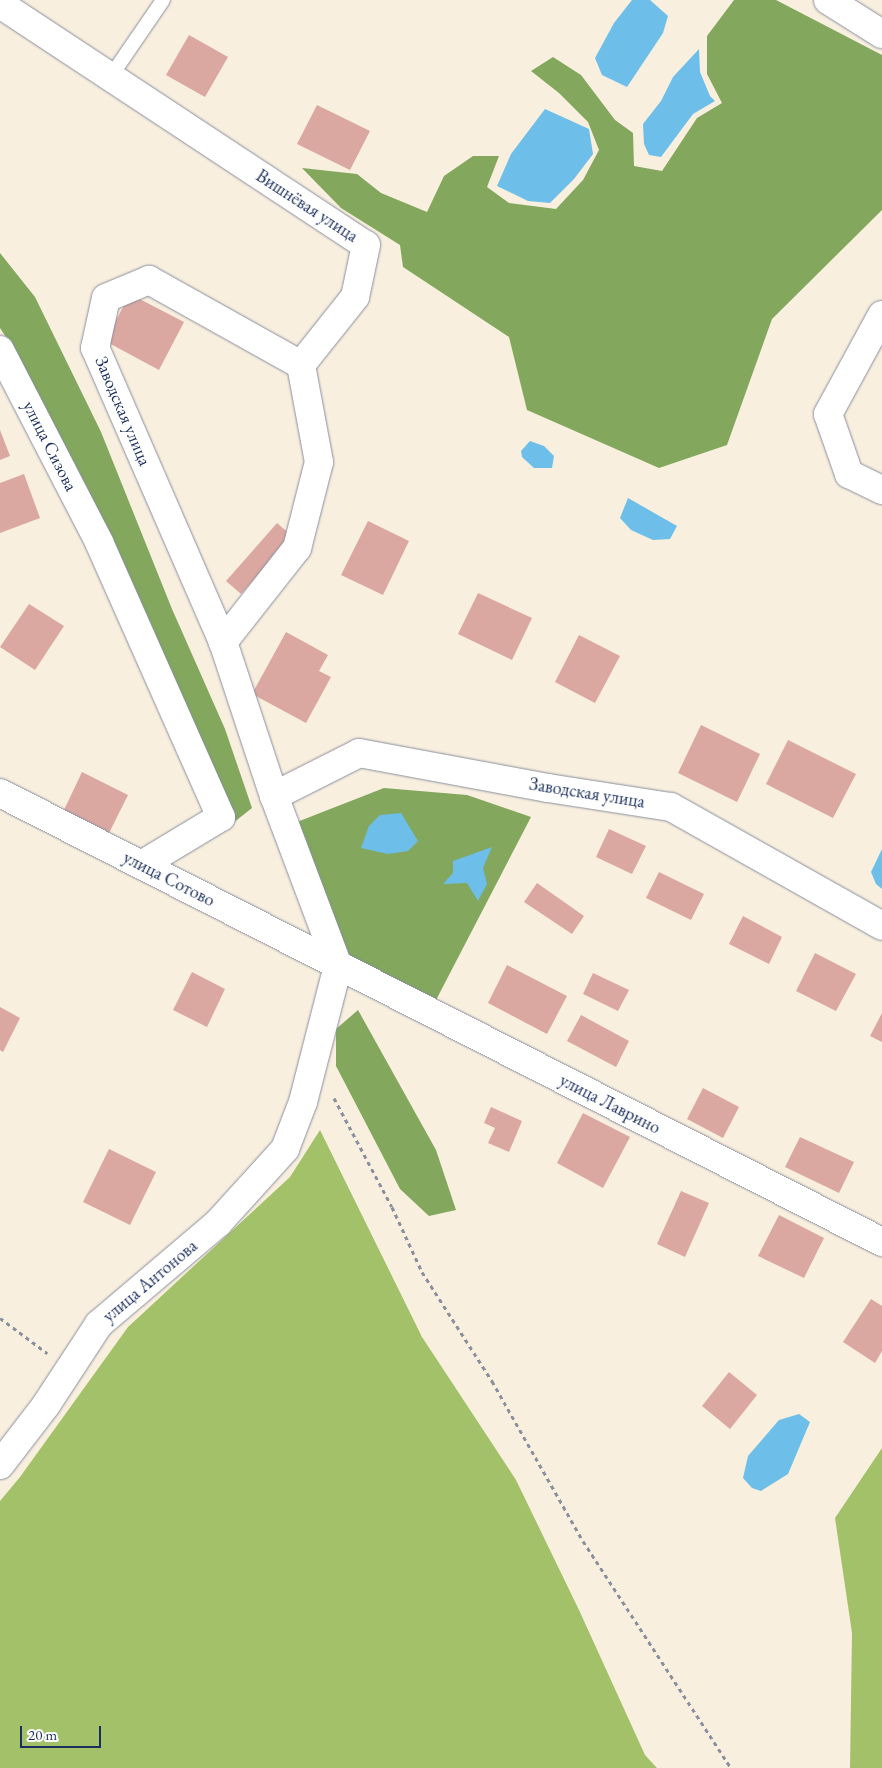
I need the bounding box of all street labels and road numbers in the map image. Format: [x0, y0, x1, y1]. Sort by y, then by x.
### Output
street label: Вишнёвая улица [252, 165, 362, 247]
street label: Заводская улица [90, 353, 156, 469]
street label: улица Сизова [18, 397, 82, 495]
street label: Заводская улица [528, 773, 646, 813]
street label: улица Сотово [119, 847, 219, 911]
street label: улица Лаврино [556, 1069, 664, 1139]
street label: улица Антонова [98, 1235, 202, 1327]

